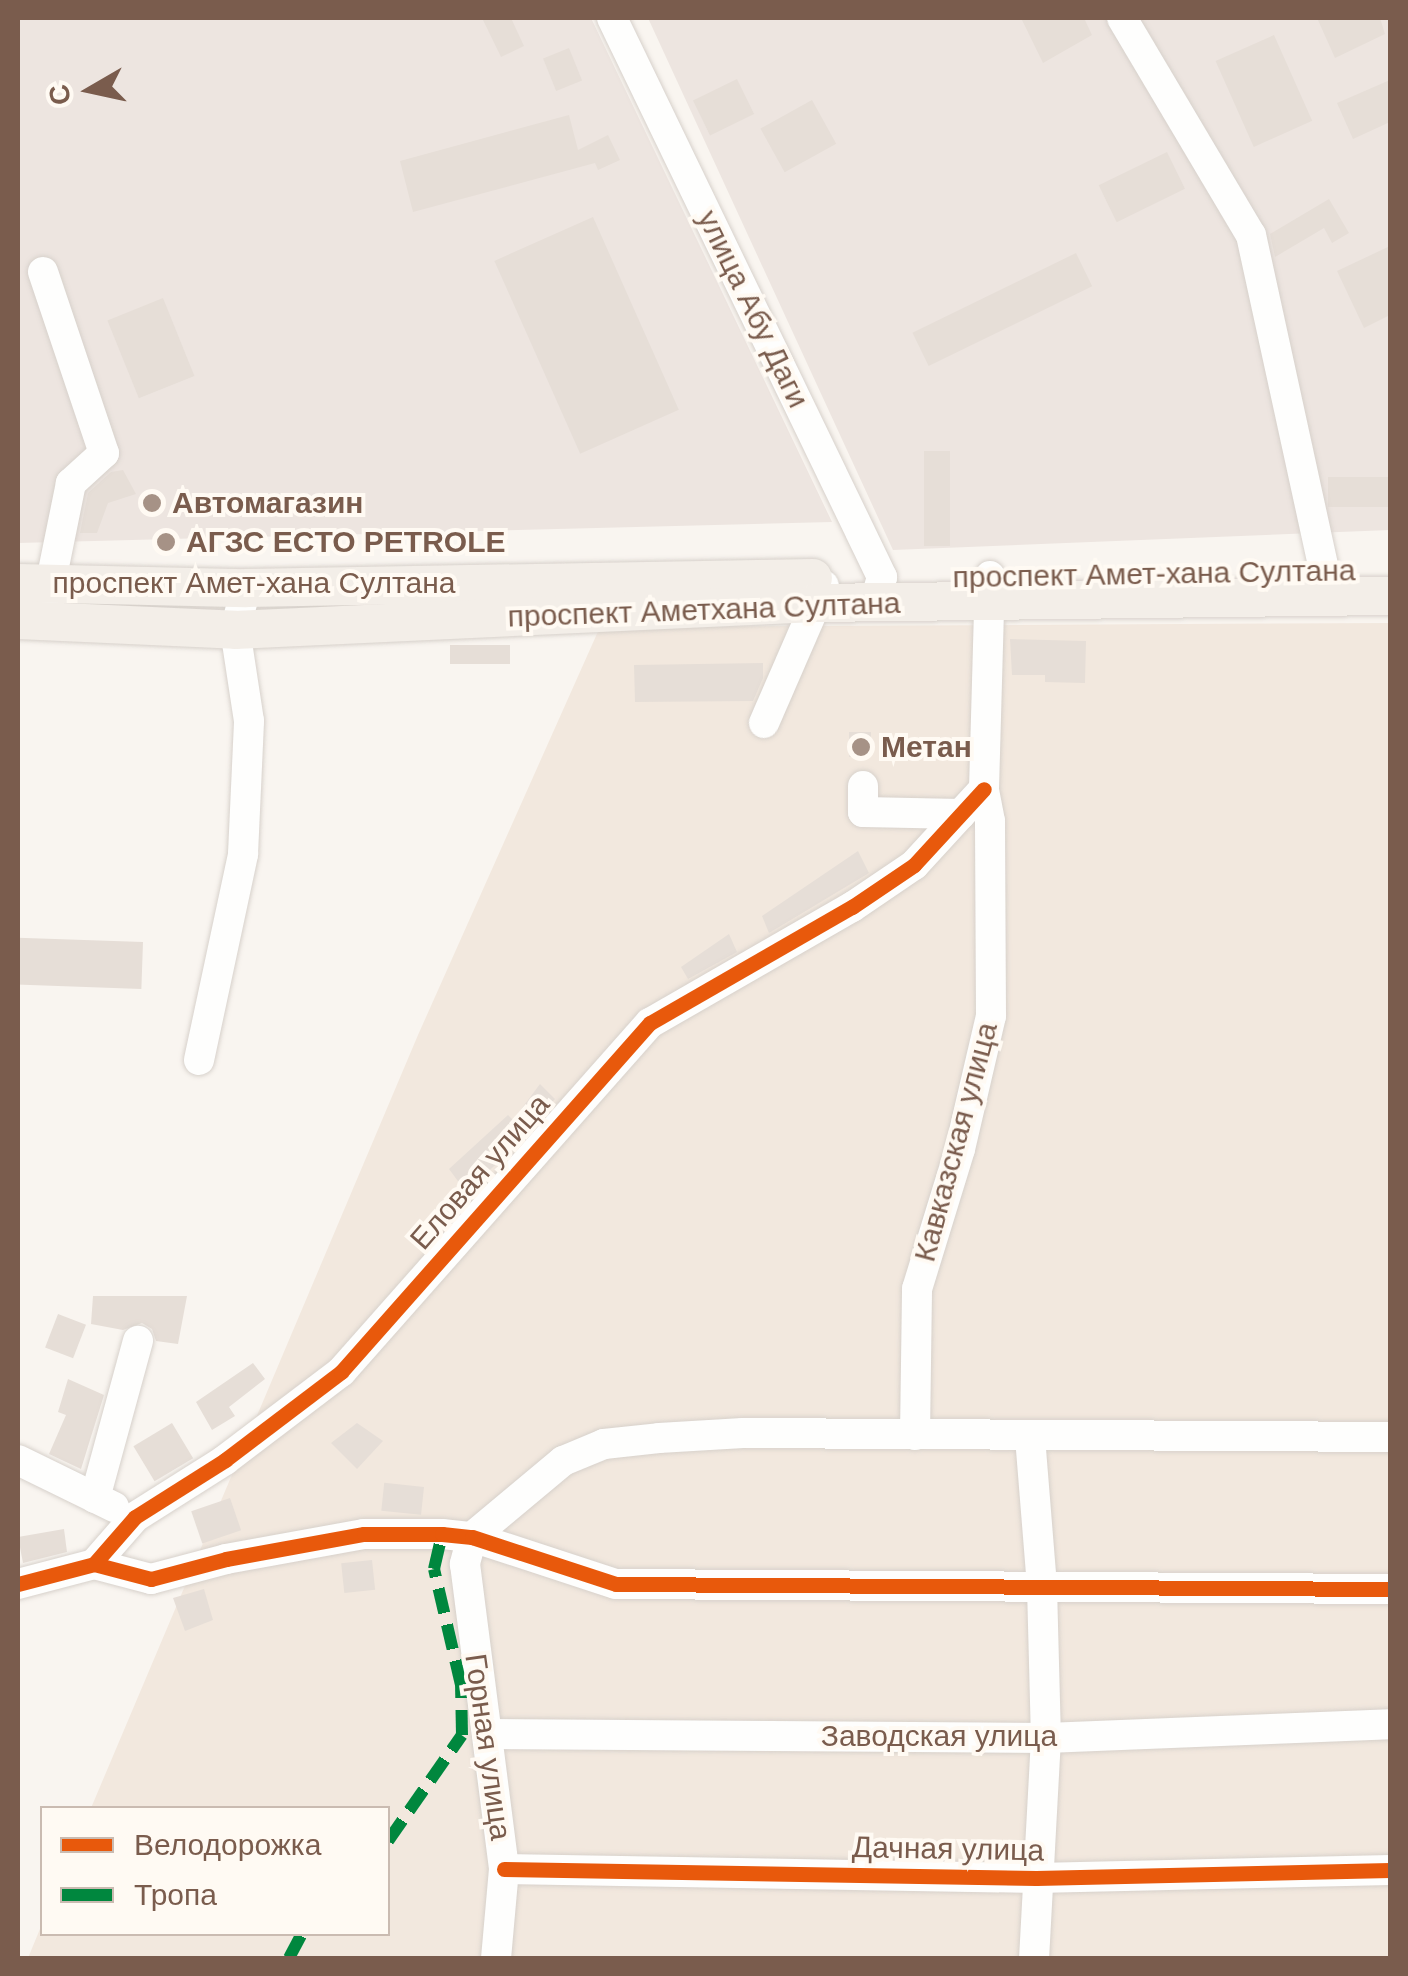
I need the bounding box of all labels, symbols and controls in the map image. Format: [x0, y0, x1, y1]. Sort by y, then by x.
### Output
north arrow [40, 40, 140, 140]
text: С [43, 82, 77, 107]
street label: улица Абу Даги [690, 204, 816, 414]
place label: Автомагазин [172, 485, 363, 521]
marker: Автомагазин [141, 492, 163, 514]
place label: АГЗС ECTO PETROLE [186, 524, 506, 560]
marker: АГЗС ECTO PETROLE [155, 531, 177, 553]
street label: проспект Амет-хана Султана [952, 552, 1356, 596]
street label: проспект Амет-хана Султана [53, 565, 455, 601]
street label: проспект Аметхана Султана [507, 585, 901, 635]
place label: Метан [881, 729, 972, 765]
marker: Метан [850, 736, 872, 758]
street label: Кавказская улица [907, 1018, 1005, 1266]
street label: Еловая улица [403, 1087, 557, 1257]
street label: Горная улица [457, 1651, 519, 1843]
street label: Заводская улица [821, 1718, 1057, 1754]
legend [40, 1806, 390, 1936]
text: Велодорожка [134, 1828, 321, 1861]
street label: Дачная улица [852, 1829, 1044, 1869]
text: Тропа [134, 1878, 217, 1911]

